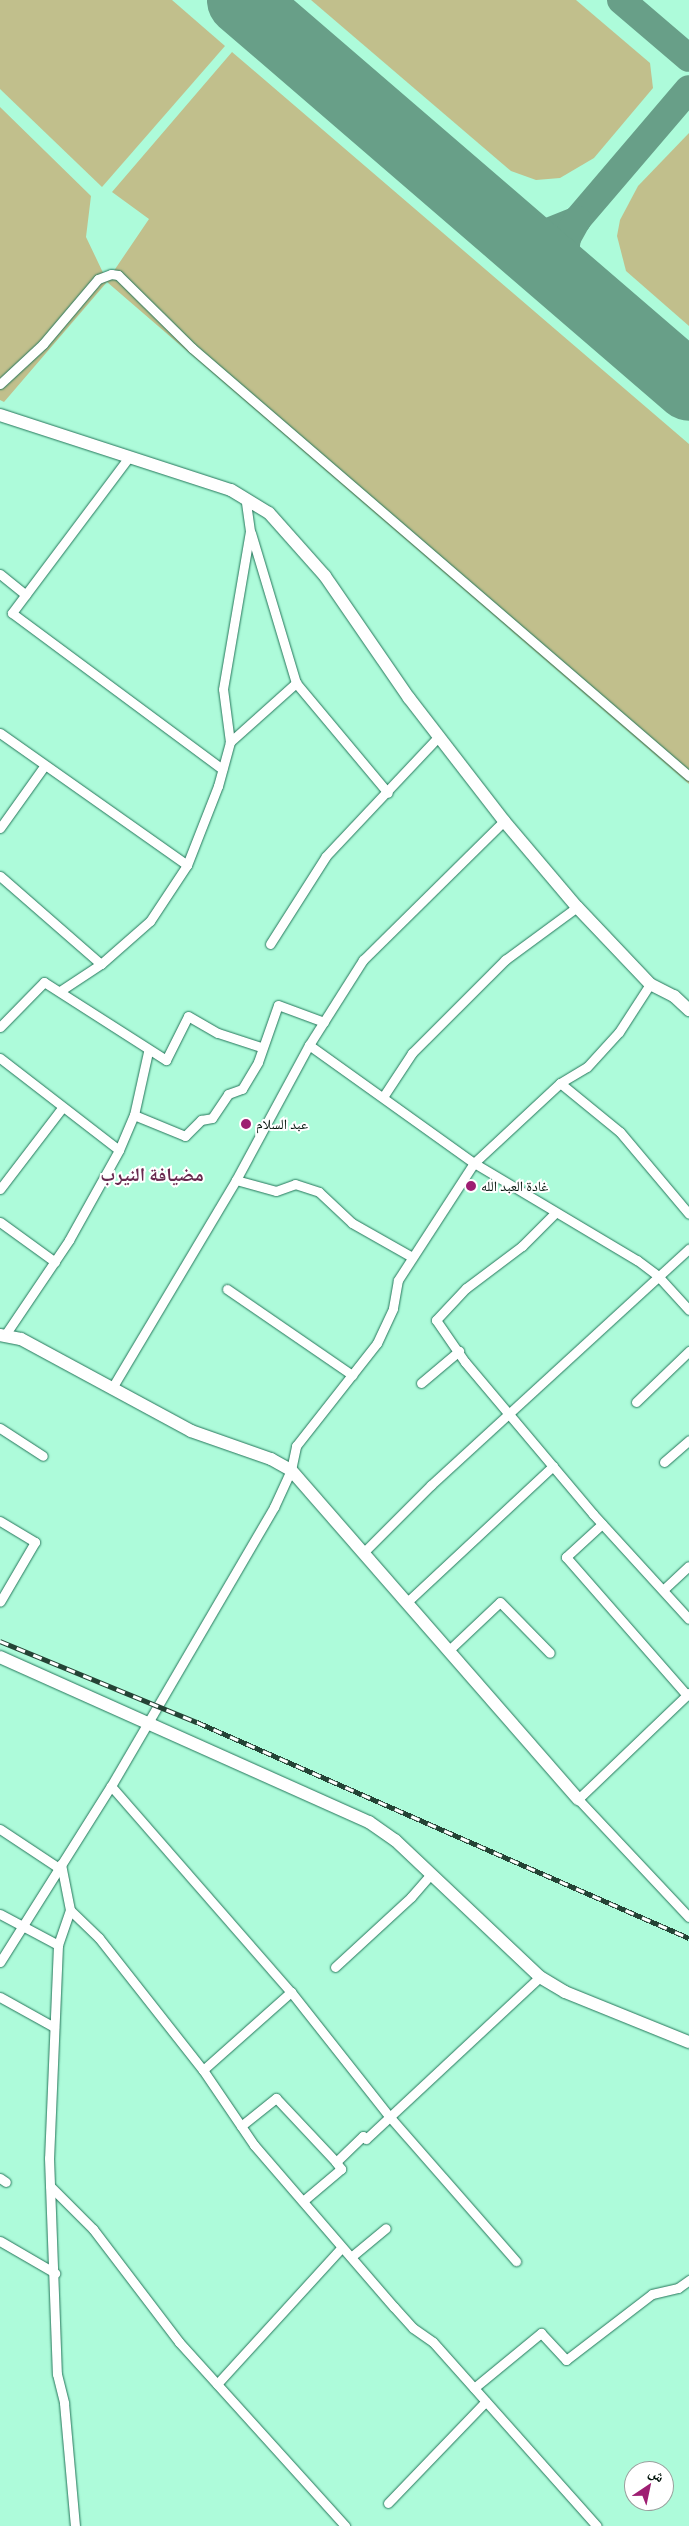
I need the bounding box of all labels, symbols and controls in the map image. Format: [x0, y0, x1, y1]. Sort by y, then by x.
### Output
place label: عبد السلام [256, 1116, 308, 1132]
marker: عبد السلام [240, 1118, 252, 1130]
district label: مضيافة النيرب [100, 1164, 204, 1186]
place label: غادة العبد الله [481, 1178, 548, 1194]
marker: غادة العبد الله [465, 1180, 477, 1192]
north arrow [624, 2461, 674, 2511]
text: ش [646, 2463, 668, 2486]

